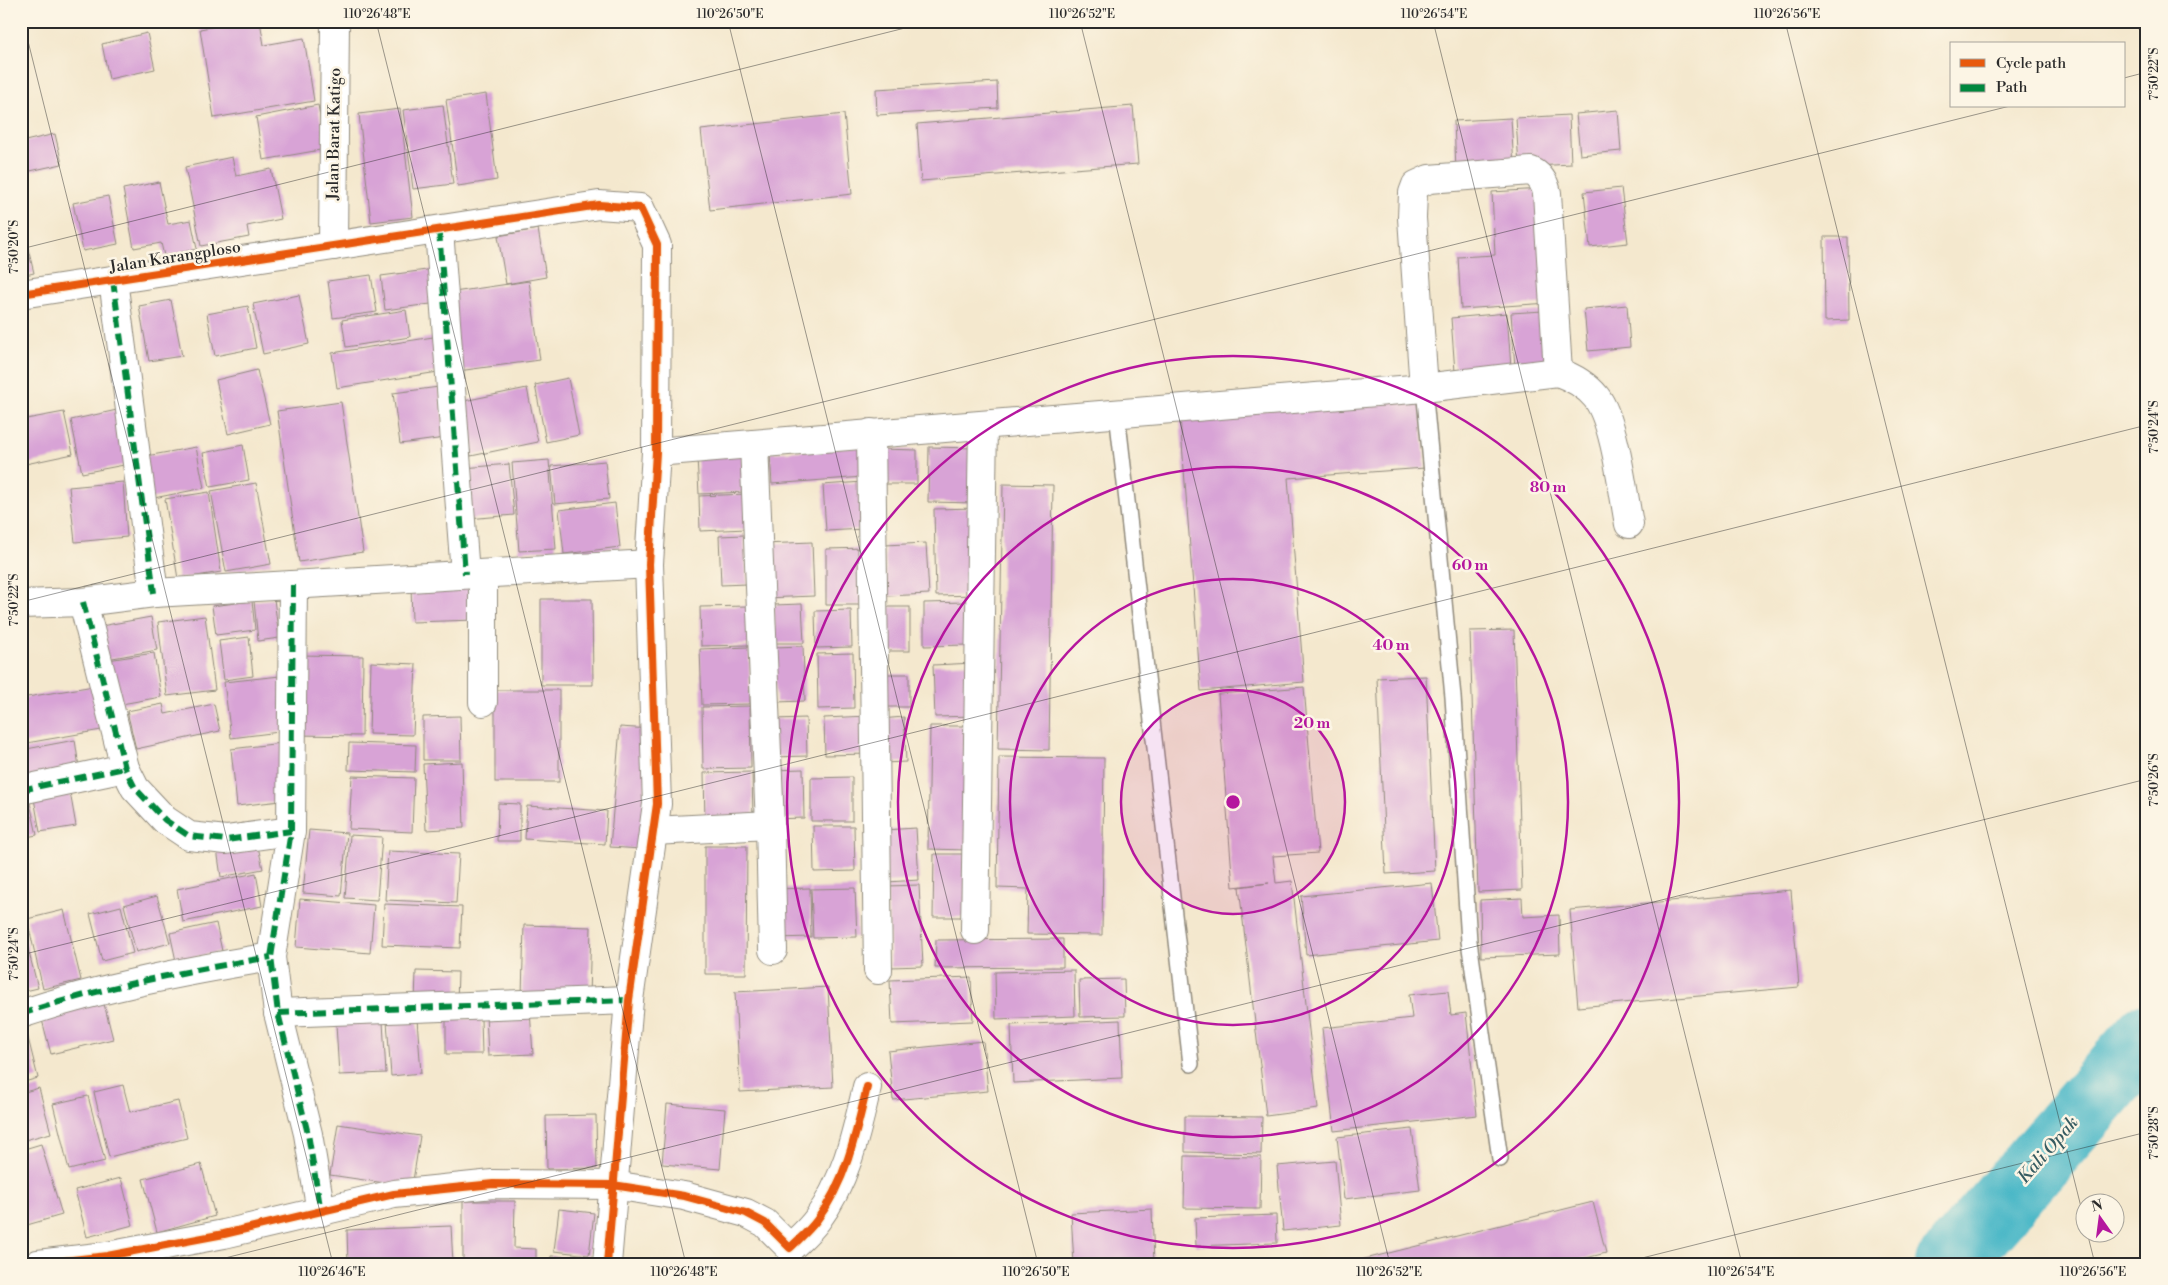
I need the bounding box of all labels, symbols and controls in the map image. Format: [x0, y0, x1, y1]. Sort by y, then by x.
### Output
text: 110°26'48"E [344, 7, 411, 22]
text: 110°26'50"E [696, 7, 764, 22]
text: 110°26'52"E [1049, 7, 1115, 22]
text: 110°26'54"E [1401, 7, 1467, 22]
text: 110°26'56"E [1754, 7, 1820, 22]
legend [1950, 42, 2126, 108]
text: 7°50'22"S [2147, 47, 2162, 100]
text: Cycle path [1996, 54, 2066, 73]
street label: Jalan Barat Katigo [323, 68, 345, 201]
text: Path [1996, 78, 2028, 97]
text: 7°50'20"S [7, 220, 22, 274]
street label: Jalan Karangploso [107, 237, 242, 277]
text: 7°50'24"S [2147, 400, 2162, 454]
text: 80 m [1530, 478, 1567, 497]
text: 60 m [1452, 556, 1489, 575]
text: 7°50'22"S [7, 573, 22, 626]
text: 40 m [1372, 636, 1410, 655]
text: 20 m [1294, 714, 1331, 733]
text: 7°50'26"S [2147, 753, 2162, 807]
centre of rings [1224, 793, 1242, 811]
text: 7°50'24"S [7, 927, 22, 981]
text: 7°50'28"S [2147, 1106, 2162, 1160]
water label: Kali Opak [2012, 1112, 2084, 1188]
north arrow [2076, 1192, 2126, 1242]
text: N [2090, 1196, 2105, 1216]
text: 110°26'46"E [299, 1265, 365, 1280]
text: 110°26'48"E [651, 1265, 718, 1280]
text: 110°26'50"E [1002, 1265, 1070, 1280]
text: 110°26'52"E [1356, 1265, 1422, 1280]
text: 110°26'54"E [1708, 1265, 1774, 1280]
text: 110°26'56"E [2060, 1265, 2126, 1280]

